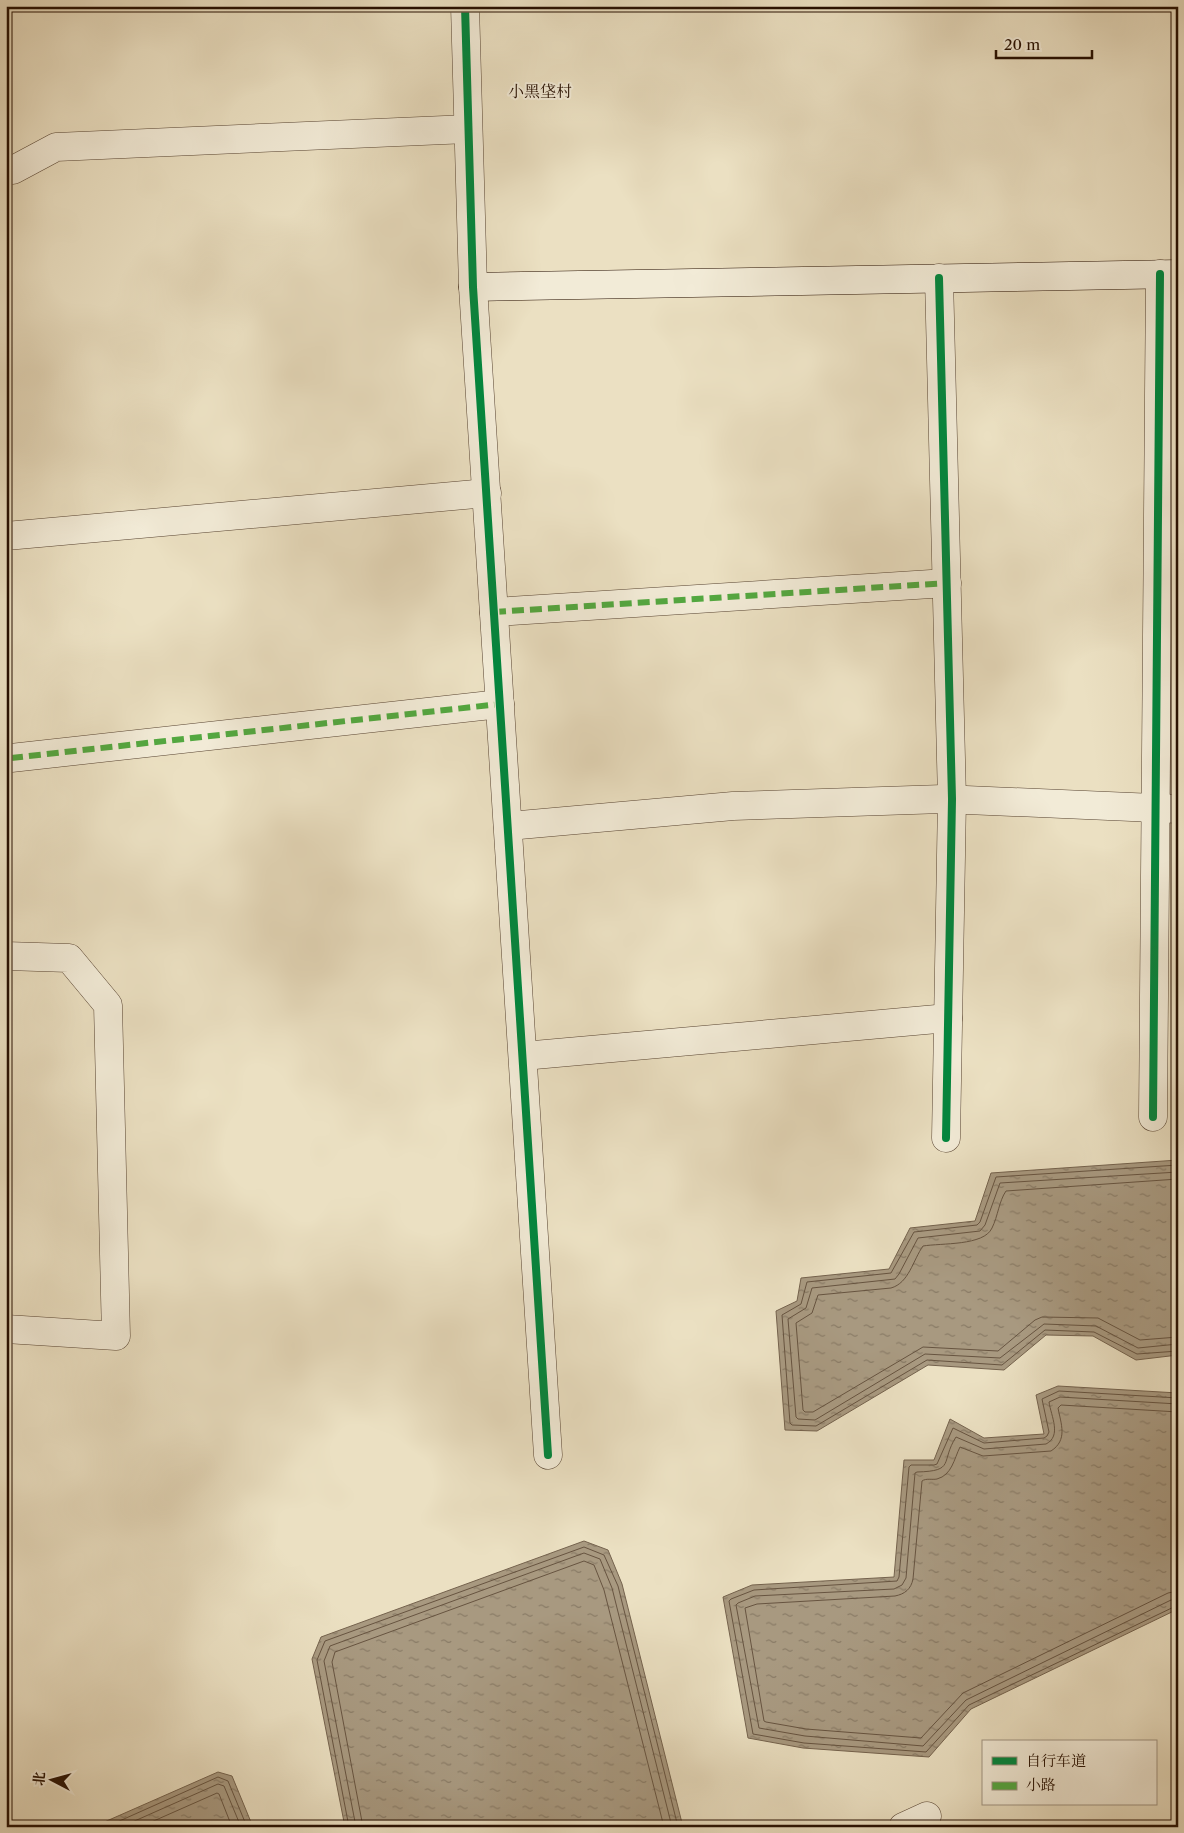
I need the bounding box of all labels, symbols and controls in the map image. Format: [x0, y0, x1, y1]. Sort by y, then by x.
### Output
scale bar [996, 28, 1093, 60]
text: 20 m [1004, 35, 1040, 54]
district label: 小黑垡村 [508, 81, 572, 101]
legend [982, 1740, 1156, 1806]
text: 自行车道 [1026, 1751, 1086, 1770]
north arrow [28, 1756, 78, 1806]
text: 北 [29, 1771, 49, 1787]
text: 小路 [1026, 1775, 1056, 1794]

